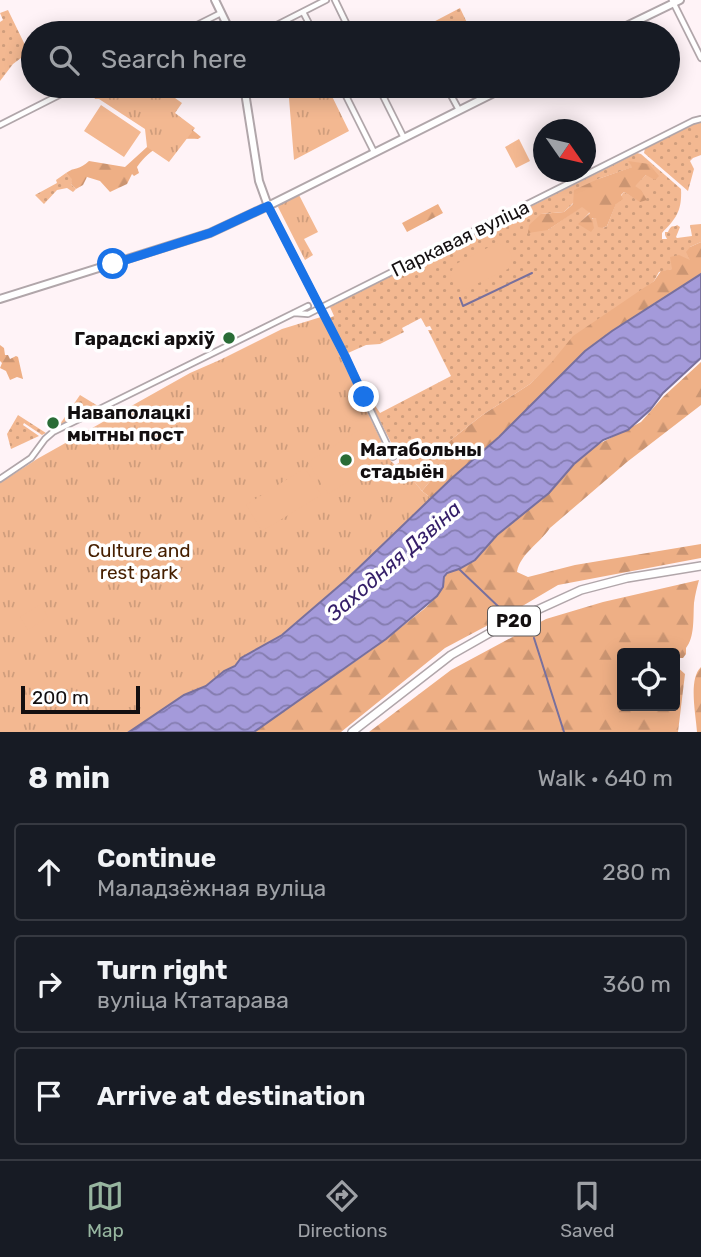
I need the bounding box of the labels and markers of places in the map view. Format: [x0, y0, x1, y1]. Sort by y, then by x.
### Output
place label: Гарадскі архіў [74, 327, 215, 350]
marker: Гарадскі архіў [221, 330, 237, 346]
place label: Наваполацкі мытны пост [67, 401, 191, 446]
marker: Наваполацкі мытны пост [45, 415, 61, 431]
place label: Матабольны стадыён [360, 438, 482, 483]
marker: Матабольны стадыён [338, 452, 354, 468]

